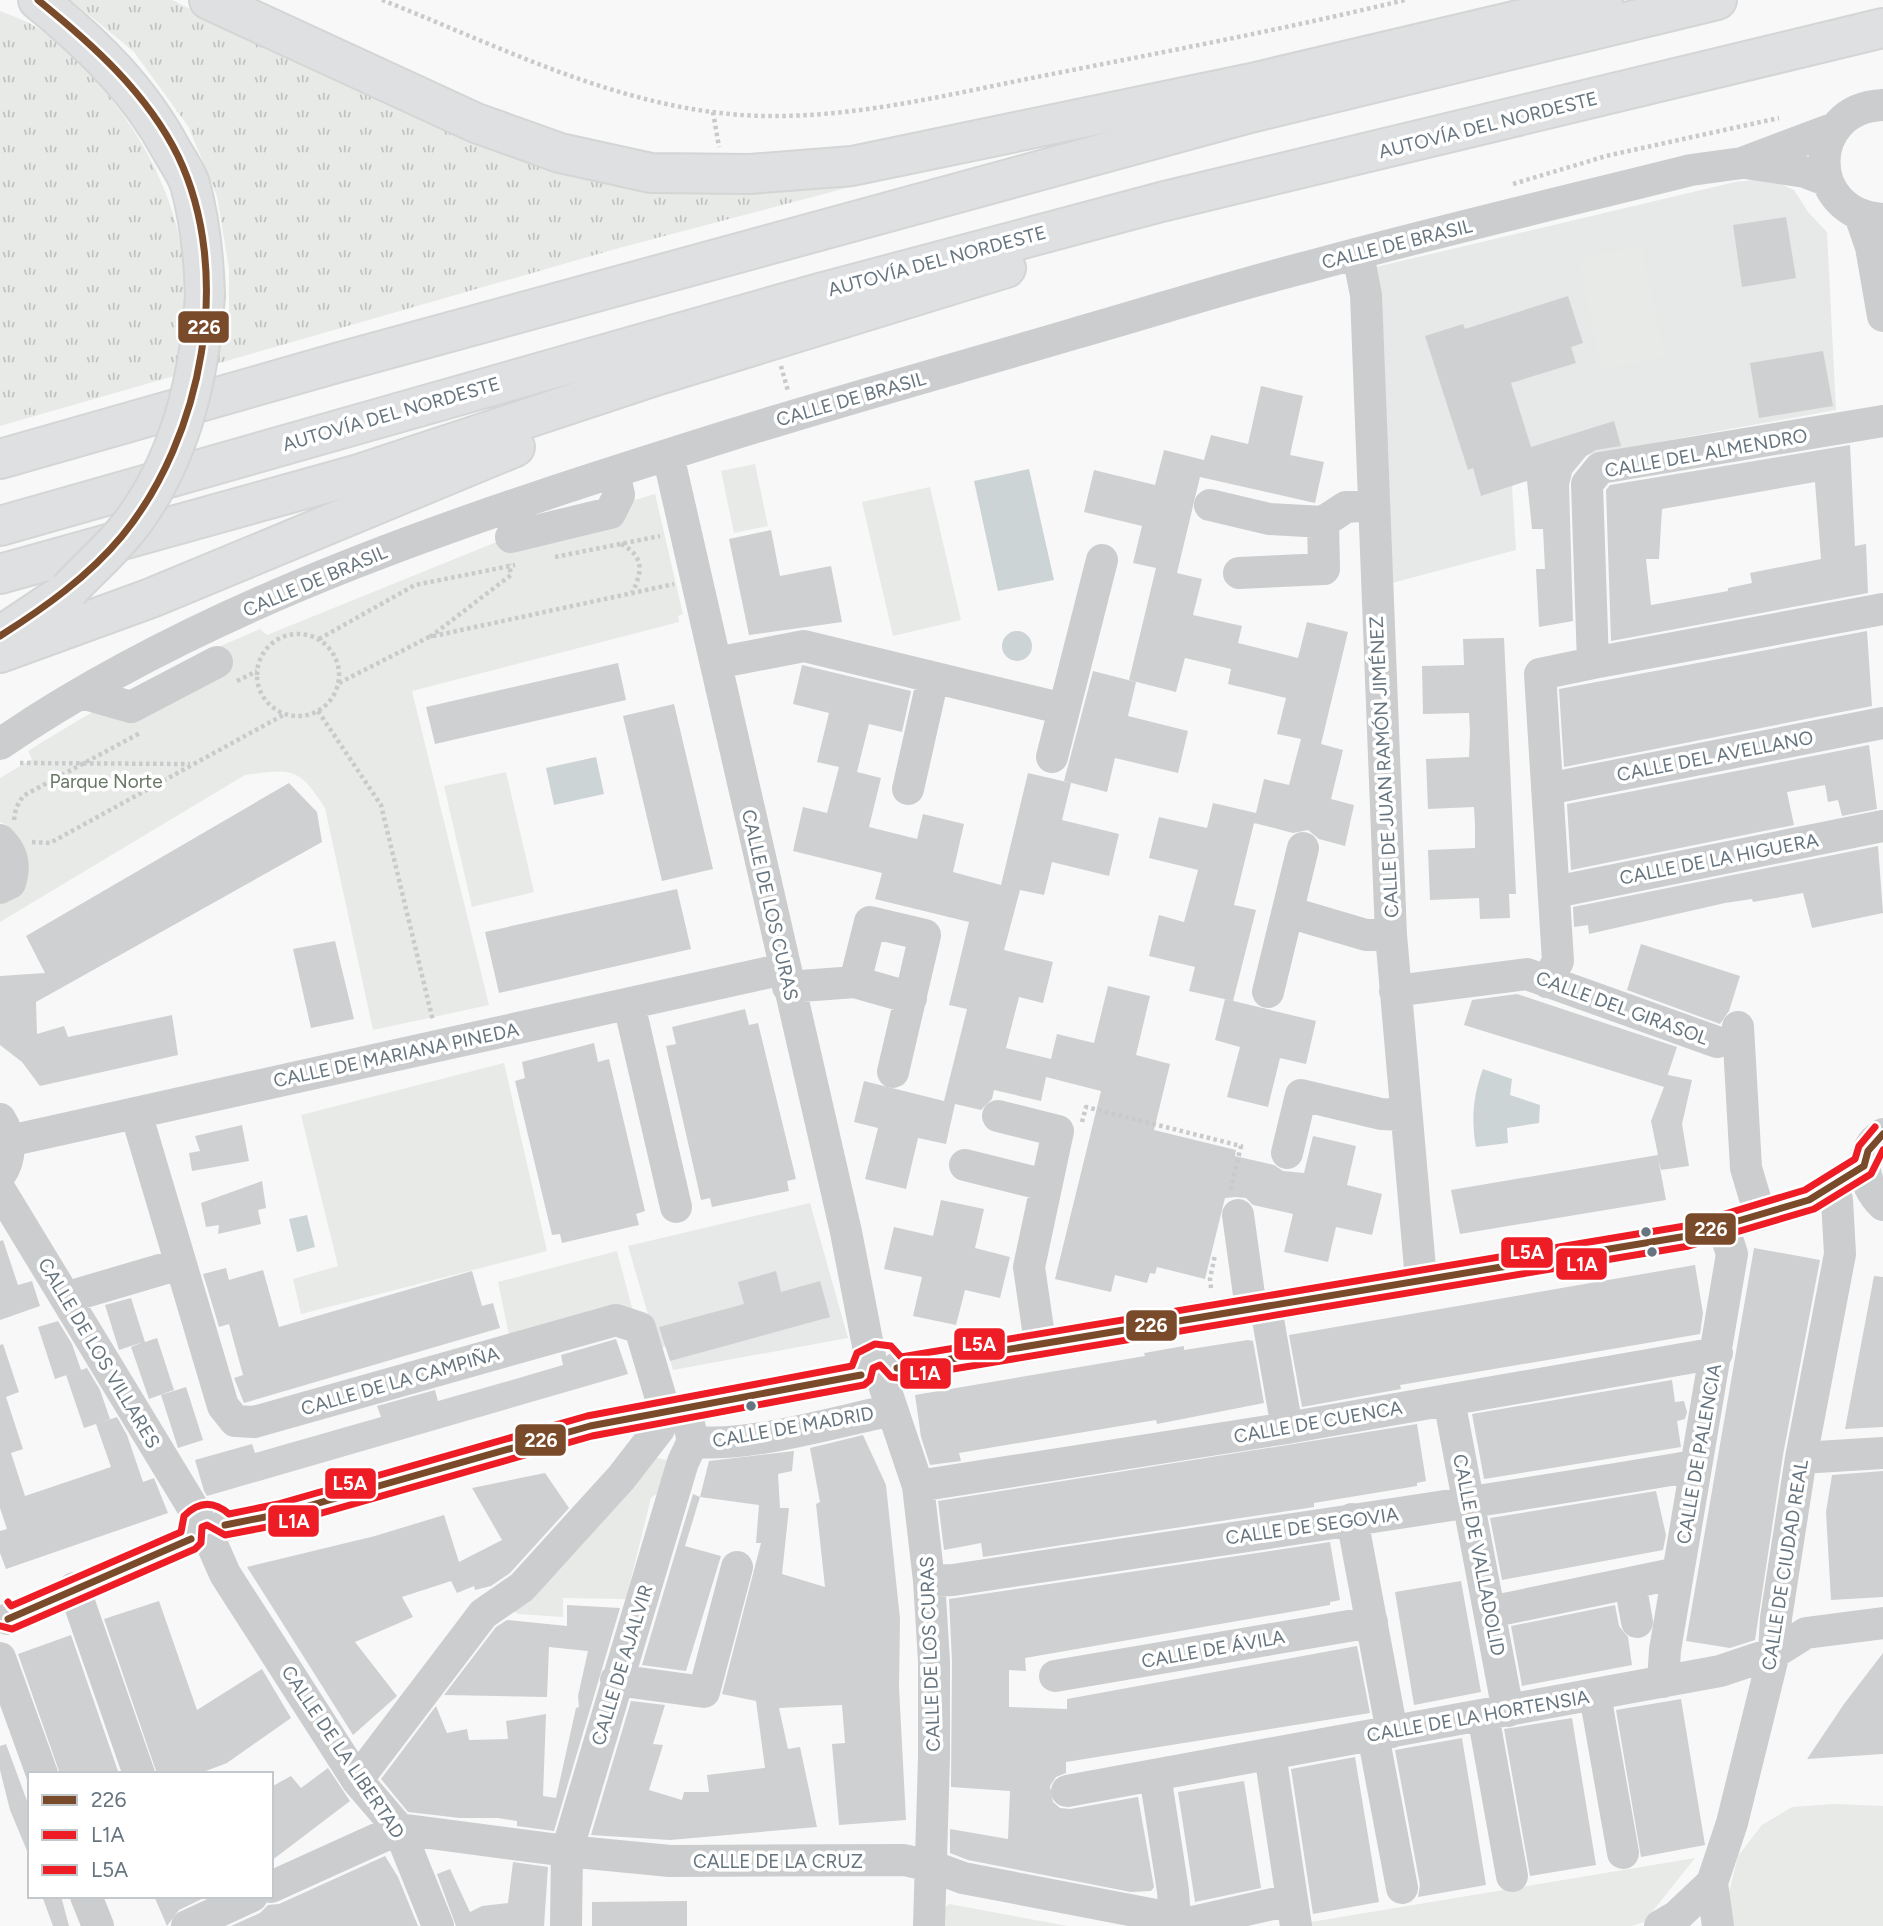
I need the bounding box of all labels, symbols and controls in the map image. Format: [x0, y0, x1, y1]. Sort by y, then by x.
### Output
street label: AUTOVÍA DEL NORDESTE [1376, 87, 1600, 163]
street label: CALLE DE BRASIL [1319, 214, 1475, 274]
street label: AUTOVÍA DEL NORDESTE [825, 221, 1049, 301]
line badge: 226 [177, 310, 230, 344]
text: 226 [187, 316, 221, 339]
street label: CALLE DE BRASIL [774, 367, 928, 431]
street label: AUTOVÍA DEL NORDESTE [280, 372, 502, 456]
street label: CALLE DEL ALMENDRO [1603, 424, 1809, 482]
street label: CALLE DE BRASIL [239, 540, 391, 622]
street label: CALLE DE JUAN RAMÓN JIMÉNEZ [1365, 616, 1403, 918]
street label: CALLE DEL AVELLANO [1615, 726, 1815, 786]
park label: Parque Norte [49, 770, 163, 793]
street label: CALLE DE LOS CURAS [737, 807, 803, 1003]
street label: CALLE DE LA HIGUERA [1618, 828, 1820, 890]
street label: CALLE DEL GIRASOL [1533, 966, 1711, 1050]
street label: CALLE DE MARIANA PINEDA [271, 1018, 521, 1092]
line badge: 226 [1684, 1212, 1737, 1246]
text: 226 [1694, 1218, 1728, 1241]
unlabelled marker [1639, 1225, 1653, 1239]
line badge: L5A [1500, 1236, 1554, 1269]
text: L5A [1510, 1241, 1545, 1264]
unlabelled marker [1645, 1245, 1659, 1259]
line badge: L1A [1555, 1247, 1608, 1281]
text: L1A [1566, 1253, 1598, 1276]
street label: CALLE DE LOS VILLARES [33, 1254, 165, 1452]
line badge: 226 [1125, 1309, 1178, 1342]
text: 226 [1134, 1314, 1168, 1337]
line badge: L5A [953, 1327, 1006, 1361]
text: L5A [962, 1333, 997, 1356]
street label: CALLE DE LA CAMPIÑA [298, 1342, 502, 1420]
line badge: L1A [899, 1357, 952, 1390]
text: L1A [909, 1362, 941, 1385]
street label: CALLE DE PALENCIA [1672, 1362, 1726, 1546]
street label: CALLE DE CUENCA [1232, 1396, 1404, 1448]
unlabelled marker [744, 1399, 758, 1413]
street label: CALLE DE MADRID [711, 1401, 875, 1453]
line badge: 226 [514, 1423, 567, 1457]
text: 226 [524, 1429, 558, 1452]
street label: CALLE DE VALLADOLID [1448, 1452, 1510, 1658]
street label: CALLE DE CIUDAD REAL [1757, 1458, 1813, 1672]
line badge: L5A [324, 1467, 377, 1500]
text: L5A [333, 1472, 368, 1495]
street label: CALLE DE SEGOVIA [1224, 1502, 1400, 1550]
line badge: L1A [267, 1504, 320, 1538]
text: L1A [278, 1510, 310, 1533]
street label: CALLE DE LOS CURAS [915, 1556, 945, 1752]
street label: CALLE DE AJALVIR [587, 1582, 657, 1748]
street label: CALLE DE ÁVILA [1140, 1625, 1287, 1673]
street label: CALLE DE LA LIBERTAD [277, 1661, 409, 1843]
street label: CALLE DE LA HORTENSIA [1365, 1685, 1591, 1747]
legend [28, 1772, 273, 1898]
text: 226 [91, 1787, 126, 1812]
text: L1A [91, 1822, 125, 1847]
street label: CALLE DE LA CRUZ [693, 1850, 863, 1873]
text: L5A [91, 1857, 128, 1882]

